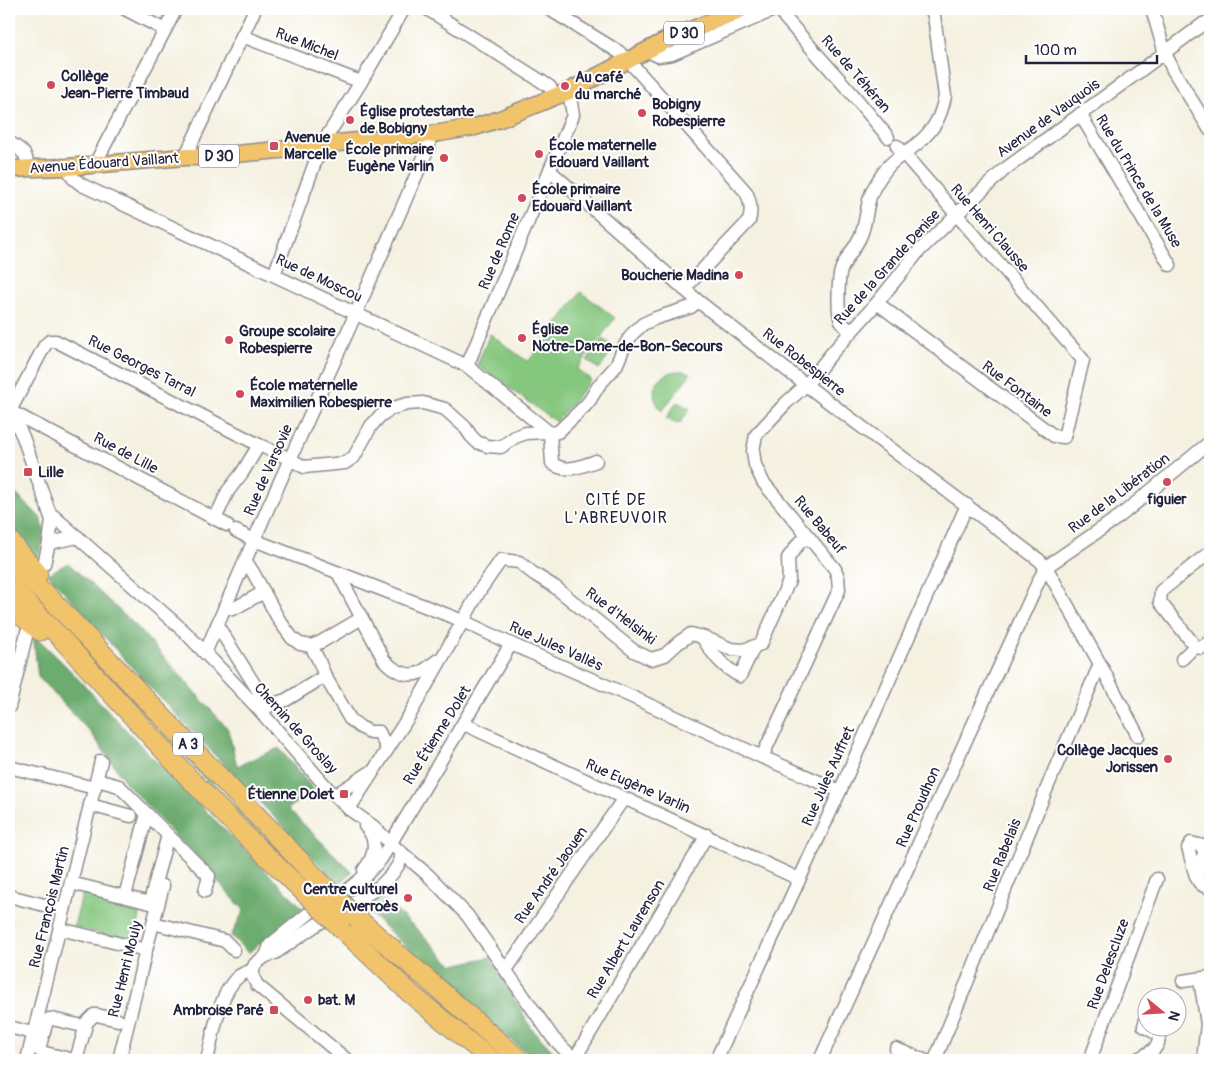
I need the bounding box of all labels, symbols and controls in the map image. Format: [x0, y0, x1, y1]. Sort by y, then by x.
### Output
road number: D 30 [664, 22, 704, 44]
street label: Rue Michel [273, 24, 341, 65]
street label: Rue de Téhéran [817, 32, 895, 117]
scale bar [1026, 32, 1158, 64]
text: 100 m [1034, 41, 1077, 60]
place label: Collège Jean-Pierre Timbaud [61, 67, 189, 103]
place label: Au café du marché [575, 68, 641, 104]
street label: Avenue de Vauquois [993, 74, 1104, 162]
marker: Collège Jean-Pierre Timbaud [45, 79, 57, 91]
marker: Au café du marché [559, 80, 571, 92]
place label: Bobigny Robespierre [652, 95, 726, 131]
place label: Église protestante de Bobigny [360, 102, 475, 138]
marker: Bobigny Robespierre [636, 107, 648, 119]
street label: Rue du Prince de la Muse [1091, 111, 1186, 252]
marker: Église protestante de Bobigny [344, 114, 356, 126]
place label: Avenue Marcelle [284, 128, 337, 164]
place label: École maternelle Edouard Vaillant [549, 136, 657, 172]
marker: Avenue Marcelle [268, 140, 280, 152]
place label: École primaire Eugène Varlin [346, 140, 435, 176]
road number: D 30 [199, 144, 239, 168]
marker: École maternelle Edouard Vaillant [533, 148, 545, 160]
street label: Avenue Édouard Vaillant [29, 149, 180, 178]
marker: École primaire Eugène Varlin [438, 152, 450, 164]
place label: École primaire Edouard Vaillant [532, 180, 633, 216]
street label: Rue Henri Clausse [946, 180, 1033, 277]
marker: École primaire Edouard Vaillant [516, 192, 528, 204]
street label: Rue de la Grande Denise [830, 205, 945, 329]
street label: Rue de Rome [475, 209, 524, 293]
street label: Rue de Moscou [272, 250, 365, 307]
place label: Boucherie Madina [621, 266, 729, 285]
marker: Boucherie Madina [733, 269, 745, 281]
place label: Église Notre-Dame-de-Bon-Secours [532, 320, 723, 356]
place label: Groupe scolaire Robespierre [239, 322, 336, 358]
street label: Rue Robespierre [758, 324, 849, 401]
street label: Rue Georges Tarral [85, 331, 199, 402]
marker: Église Notre-Dame-de-Bon-Secours [516, 332, 528, 344]
marker: Groupe scolaire Robespierre [223, 334, 235, 346]
street label: Rue Fontaine [978, 357, 1056, 422]
place label: École maternelle Maximilien Robespierre [250, 376, 392, 412]
marker: École maternelle Maximilien Robespierre [234, 388, 246, 400]
street label: Rue de Varsovie [240, 421, 297, 519]
street label: Rue de Lille [90, 428, 162, 479]
street label: Rue de la Libération [1065, 449, 1174, 538]
place label: Lille [38, 463, 64, 482]
marker: Lille [22, 466, 34, 478]
marker: figuier [1161, 476, 1173, 488]
district label: CITÉ DE L'ABREUVOIR [564, 490, 668, 528]
place label: figuier [1147, 490, 1187, 509]
street label: Rue Babeuf [790, 492, 850, 559]
street label: Rue d'Helsinki [582, 584, 660, 649]
street label: Rue Jules Vallès [506, 617, 606, 676]
street label: Chemin de Groslay [250, 679, 342, 778]
street label: Rue Étienne Dolet [399, 681, 476, 788]
street label: Rue Jules Auffret [798, 722, 859, 829]
road number: A 3 [173, 732, 203, 756]
place label: Collège Jacques Jorissen [1057, 741, 1159, 777]
marker: Collège Jacques Jorissen [1162, 753, 1174, 765]
street label: Rue Eugène Varlin [582, 755, 693, 818]
street label: Rue Proudhon [892, 764, 945, 850]
place label: Étienne Dolet [248, 785, 335, 804]
marker: Étienne Dolet [338, 788, 350, 800]
street label: Rue Rabelais [979, 816, 1026, 895]
street label: Rue André Jaouen [511, 823, 592, 928]
street label: Rue François Martin [25, 844, 74, 970]
street label: Rue Albert Laurenson [583, 876, 670, 1002]
place label: Centre culturel Averroès [303, 880, 398, 916]
marker: Centre culturel Averroès [402, 892, 414, 904]
street label: Rue Delescluze [1083, 916, 1134, 1012]
street label: Rue Henri Mouly [104, 918, 147, 1019]
north arrow [1136, 986, 1186, 1036]
place label: bat. M [318, 991, 355, 1010]
marker: bat. M [302, 994, 314, 1006]
place label: Ambroise Paré [173, 1001, 264, 1020]
marker: Ambroise Paré [268, 1004, 280, 1016]
text: N [1164, 1009, 1183, 1023]

